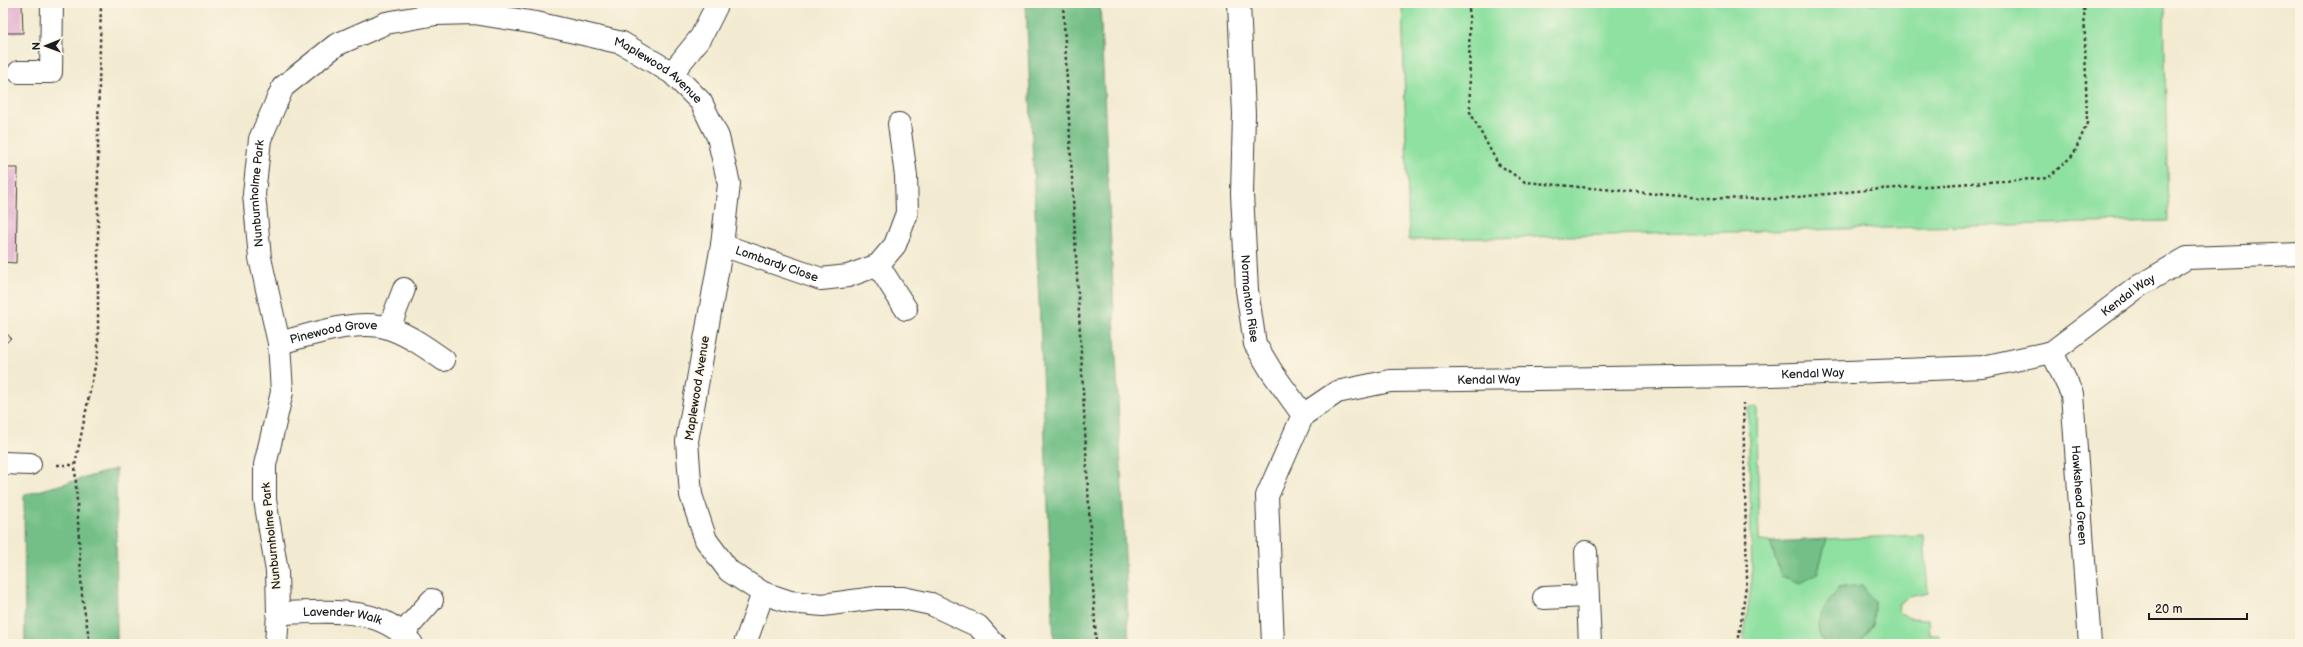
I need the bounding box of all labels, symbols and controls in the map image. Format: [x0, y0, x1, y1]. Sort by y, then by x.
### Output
north arrow [26, 26, 66, 66]
street label: Maplewood Avenue [613, 34, 705, 107]
text: N [30, 42, 43, 50]
street label: Nunburnholme Park [247, 139, 268, 248]
street label: Lombardy Close [733, 243, 820, 286]
street label: Normanton Rise [1237, 254, 1262, 344]
street label: Kendal Way [2098, 271, 2159, 320]
street label: Pinewood Grove [288, 318, 378, 348]
street label: Maplewood Avenue [682, 335, 713, 442]
street label: Kendal Way [1781, 365, 1845, 383]
street label: Kendal Way [1457, 372, 1521, 388]
street label: Hawkshead Green [2068, 445, 2090, 546]
street label: Nunburnholme Park [258, 482, 285, 590]
scale bar [2149, 595, 2247, 621]
text: 20 m [2155, 602, 2182, 617]
street label: Lavender Walk [303, 605, 384, 628]

